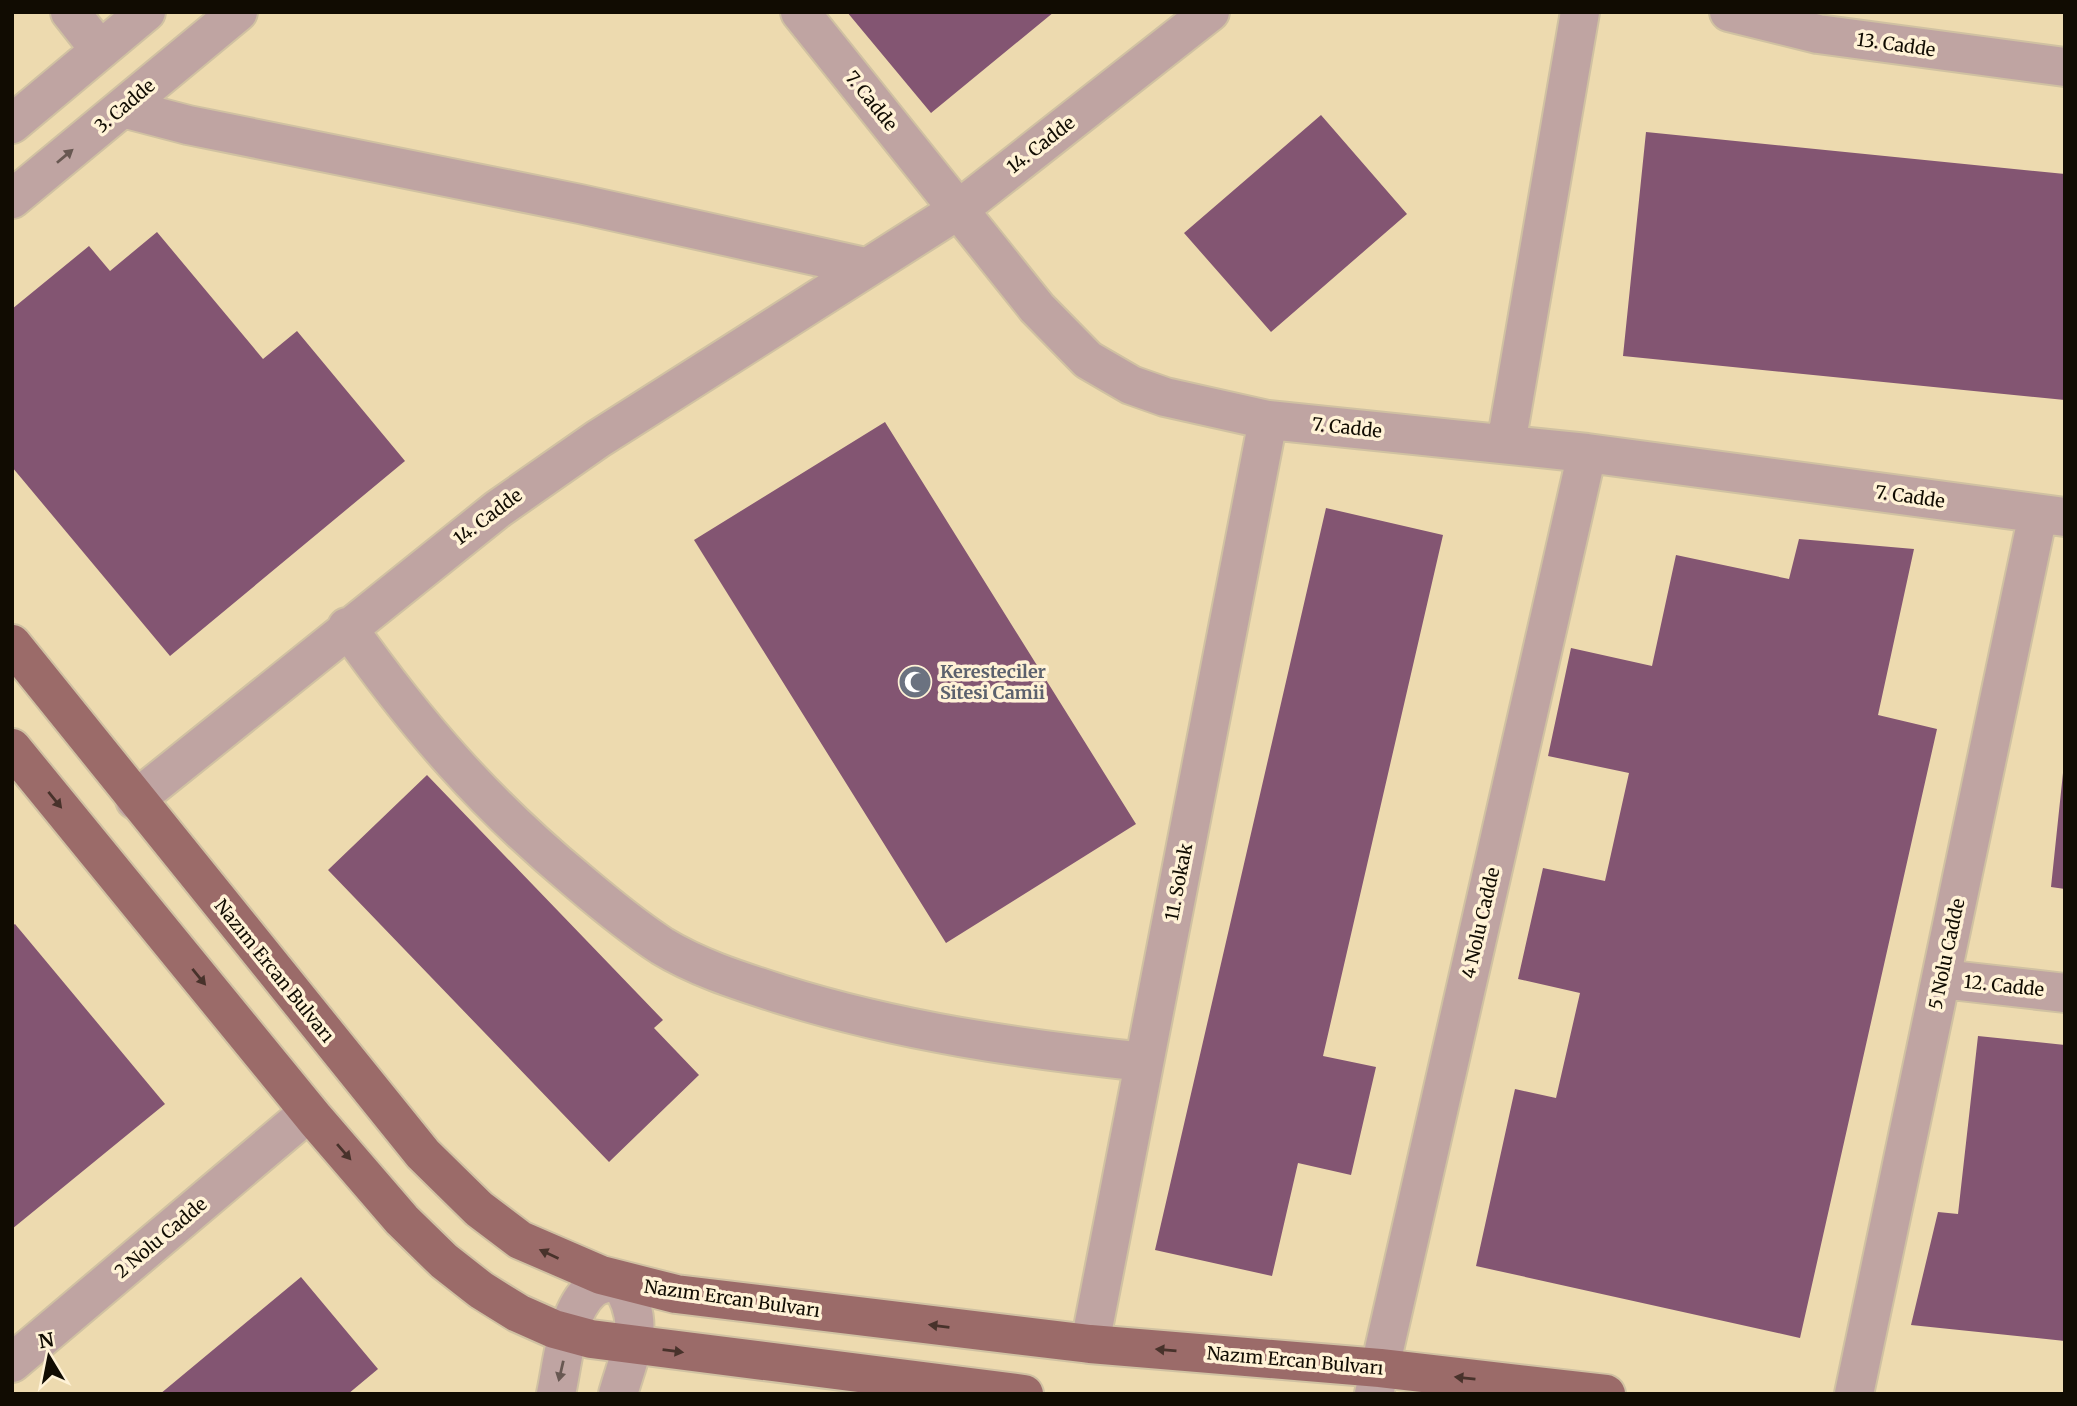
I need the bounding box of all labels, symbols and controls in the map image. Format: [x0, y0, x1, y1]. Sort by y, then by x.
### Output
street label: 13. Cadde [1855, 28, 1937, 61]
street label: 7. Cadde [840, 66, 902, 135]
street label: 3. Cadde [90, 74, 159, 137]
street label: 14. Cadde [1002, 111, 1079, 178]
one-way arrow [56, 149, 73, 164]
street label: 7. Cadde [1311, 412, 1383, 443]
street label: 7. Cadde [1874, 480, 1946, 513]
street label: 14. Cadde [449, 483, 526, 550]
place label: Keresteciler Sitesi Camii [940, 660, 1046, 704]
mosque icon: Keresteciler Sitesi Camii [896, 663, 934, 701]
one-way arrow [48, 791, 63, 809]
street label: 11. Sokak [1160, 841, 1197, 922]
street label: 4 Nolu Cadde [1457, 865, 1504, 981]
street label: Nazım Ercan Bulvarı [210, 895, 339, 1047]
street label: 5 Nolu Cadde [1924, 896, 1969, 1011]
one-way arrow [191, 968, 206, 985]
street label: 12. Cadde [1963, 970, 2045, 1001]
one-way arrow [336, 1144, 351, 1161]
street label: 2 Nolu Cadde [110, 1192, 211, 1283]
one-way arrow [539, 1248, 559, 1260]
street label: Nazım Ercan Bulvarı [643, 1275, 822, 1322]
one-way arrow [928, 1320, 950, 1331]
north arrow [14, 1322, 84, 1392]
text: N [37, 1327, 56, 1353]
street label: Nazım Ercan Bulvarı [1206, 1341, 1385, 1380]
one-way arrow [1154, 1344, 1176, 1355]
one-way arrow [662, 1346, 684, 1357]
one-way arrow [555, 1360, 566, 1382]
one-way arrow [1454, 1372, 1476, 1383]

